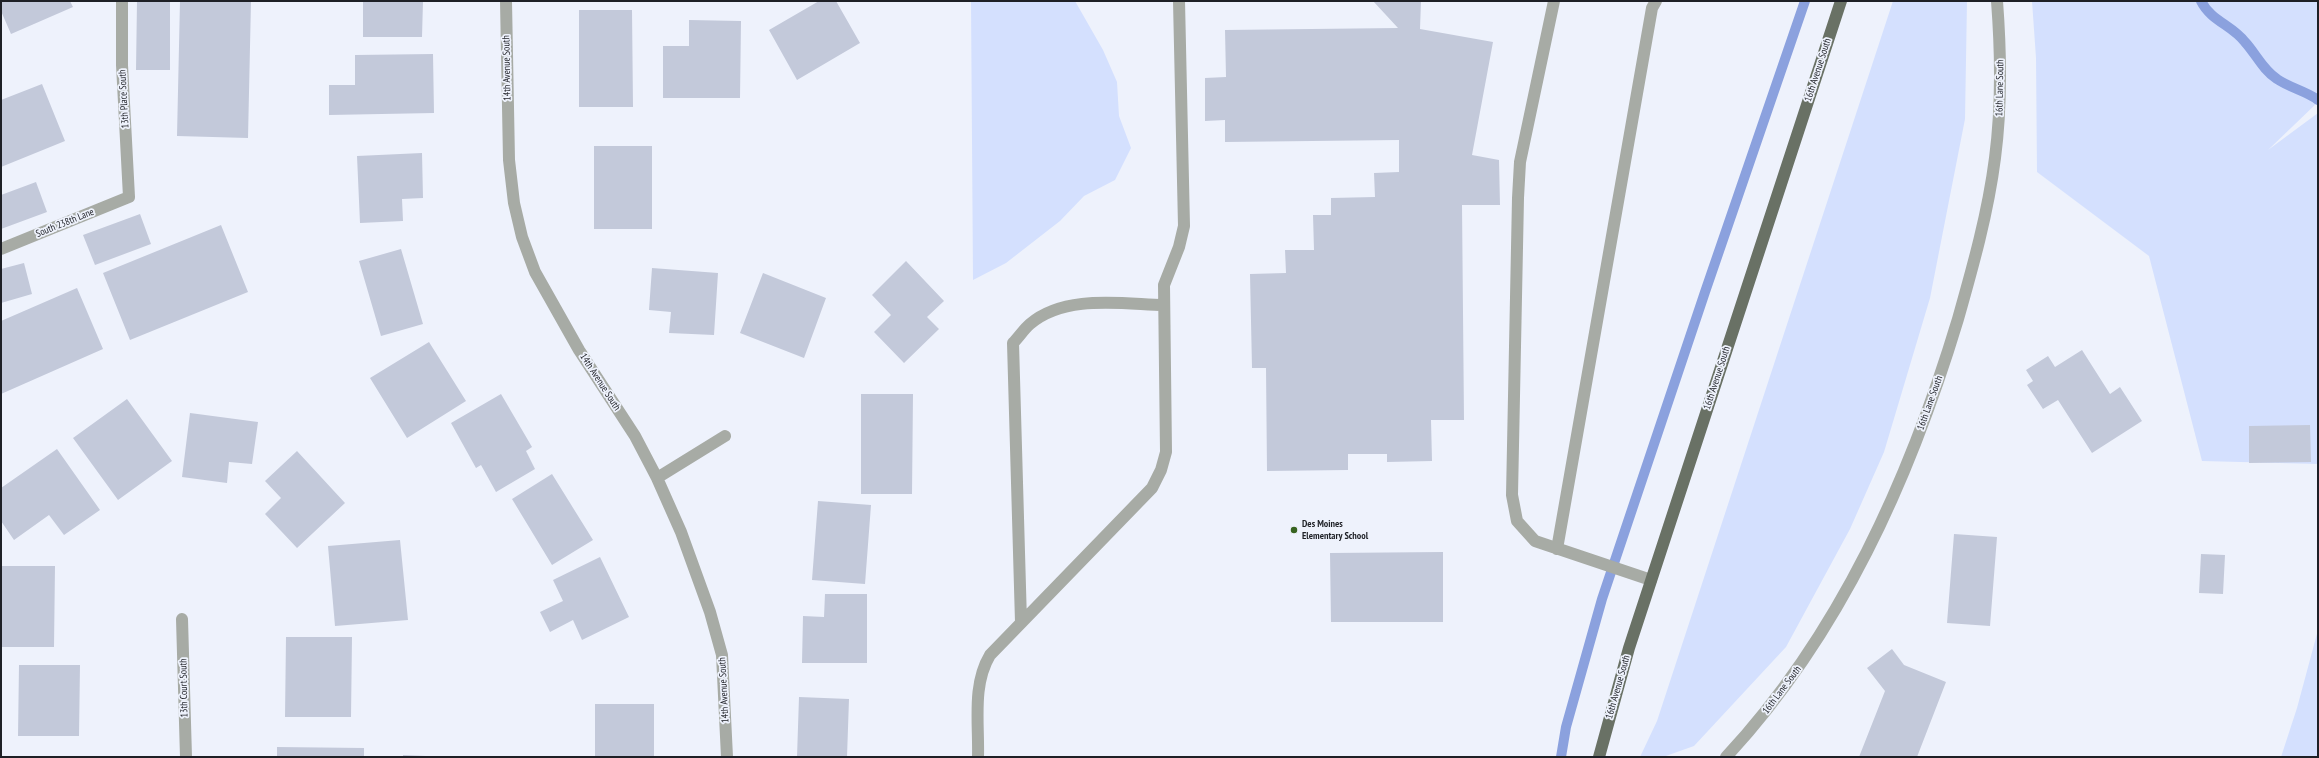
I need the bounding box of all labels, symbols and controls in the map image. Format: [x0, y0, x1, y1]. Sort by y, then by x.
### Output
street label: 14th Avenue South [500, 35, 514, 101]
street label: 16th Avenue South [1802, 37, 1834, 103]
street label: 16th Lane South [1994, 59, 2006, 117]
street label: 13th Place South [116, 69, 132, 129]
street label: South 238th Lane [34, 206, 96, 240]
street label: 16th Avenue South [1701, 345, 1733, 411]
street label: 14th Avenue South [577, 351, 623, 413]
street label: 16th Lane South [1915, 374, 1945, 432]
place label: Des Moines Elementary School [1302, 518, 1368, 542]
marker: Des Moines Elementary School [1289, 525, 1299, 535]
street label: 16th Avenue South [1603, 654, 1633, 720]
street label: 14th Avenue South [716, 657, 732, 723]
street label: 13th Court South [177, 658, 191, 718]
street label: 16th Lane South [1760, 664, 1804, 716]

